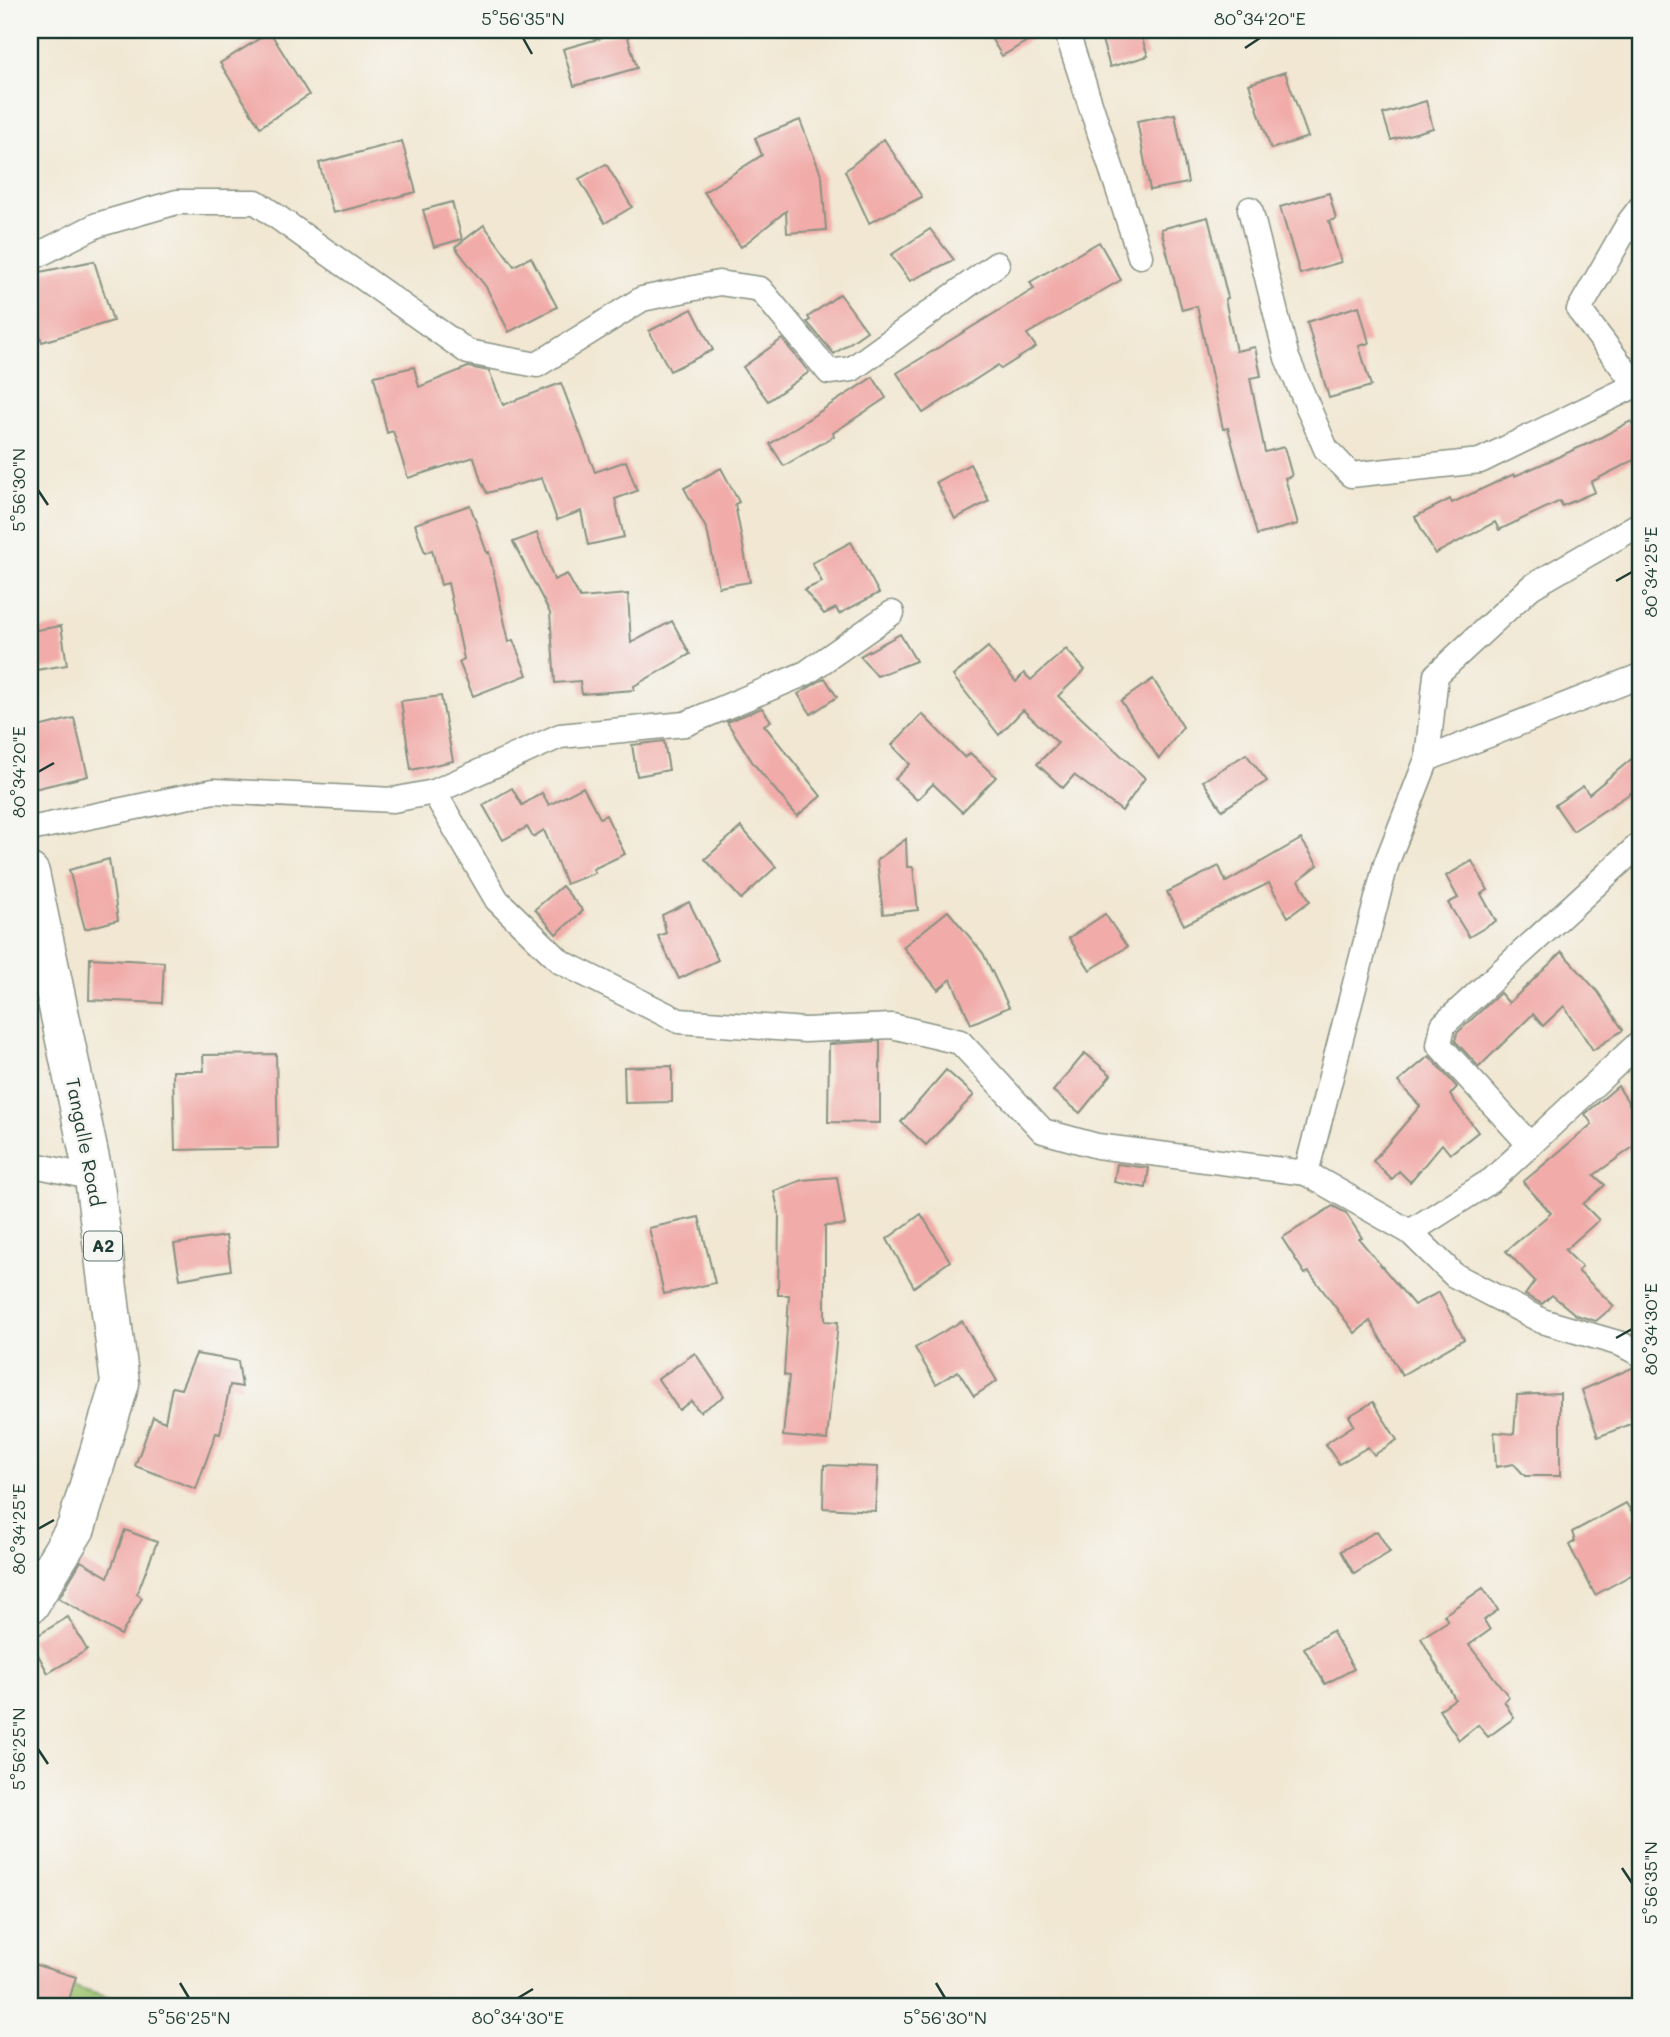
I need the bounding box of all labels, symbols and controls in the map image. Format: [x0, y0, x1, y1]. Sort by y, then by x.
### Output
text: 5°56'35"N [481, 6, 565, 30]
text: 80°34'20"E [1214, 6, 1306, 30]
text: 5°56'30"N [6, 448, 30, 532]
text: 80°34'25"E [1638, 526, 1662, 618]
text: 80°34'20"E [6, 726, 30, 818]
street label: Tangalle Road [61, 1075, 110, 1208]
road number: A2 [84, 1232, 122, 1260]
text: 80°34'30"E [1638, 1283, 1662, 1375]
text: 80°34'25"E [6, 1483, 30, 1575]
text: 5°56'25"N [6, 1708, 30, 1790]
text: 5°56'35"N [1638, 1841, 1662, 1925]
text: 5°56'25"N [148, 2005, 230, 2029]
text: 80°34'30"E [472, 2005, 564, 2029]
text: 5°56'30"N [903, 2005, 987, 2029]

